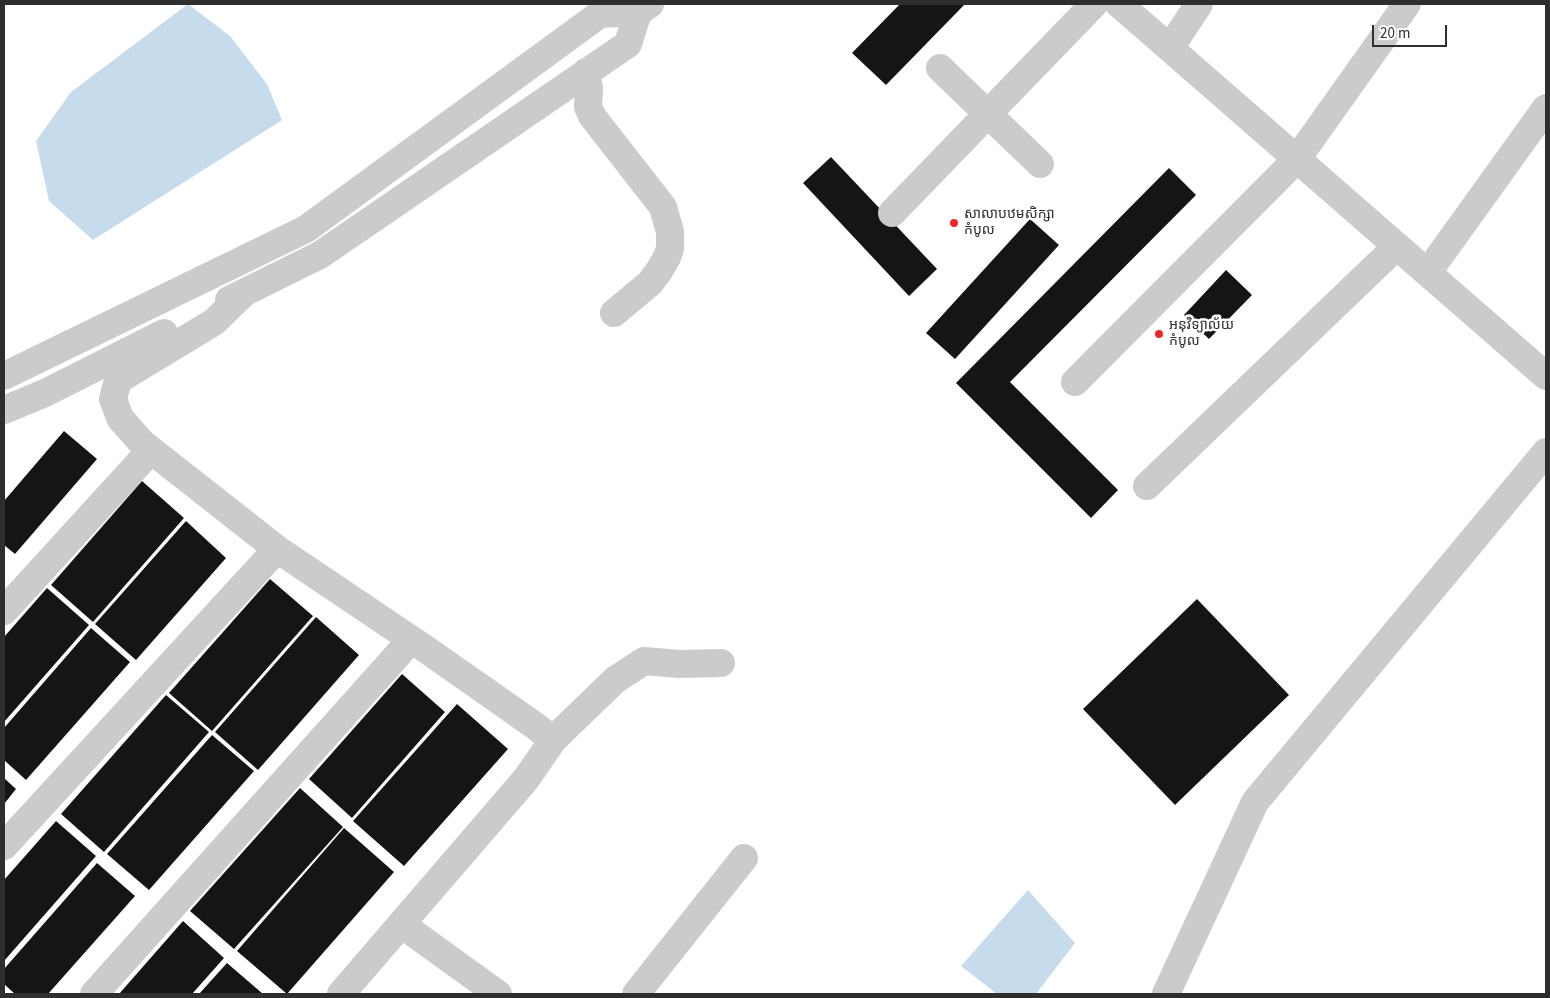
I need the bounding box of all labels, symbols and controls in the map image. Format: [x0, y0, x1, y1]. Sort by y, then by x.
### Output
scale bar [1375, 15, 1450, 47]
text: 20 m [1380, 23, 1410, 44]
place label: សាលាបឋមសិក្សា កំបូល [964, 207, 1055, 240]
marker: សាលាបឋមសិក្សា កំបូល [948, 217, 960, 229]
place label: អនុវិទ្យាល័យ កំបូល [1169, 318, 1234, 351]
marker: អនុវិទ្យាល័យ កំបូល [1153, 328, 1165, 340]

